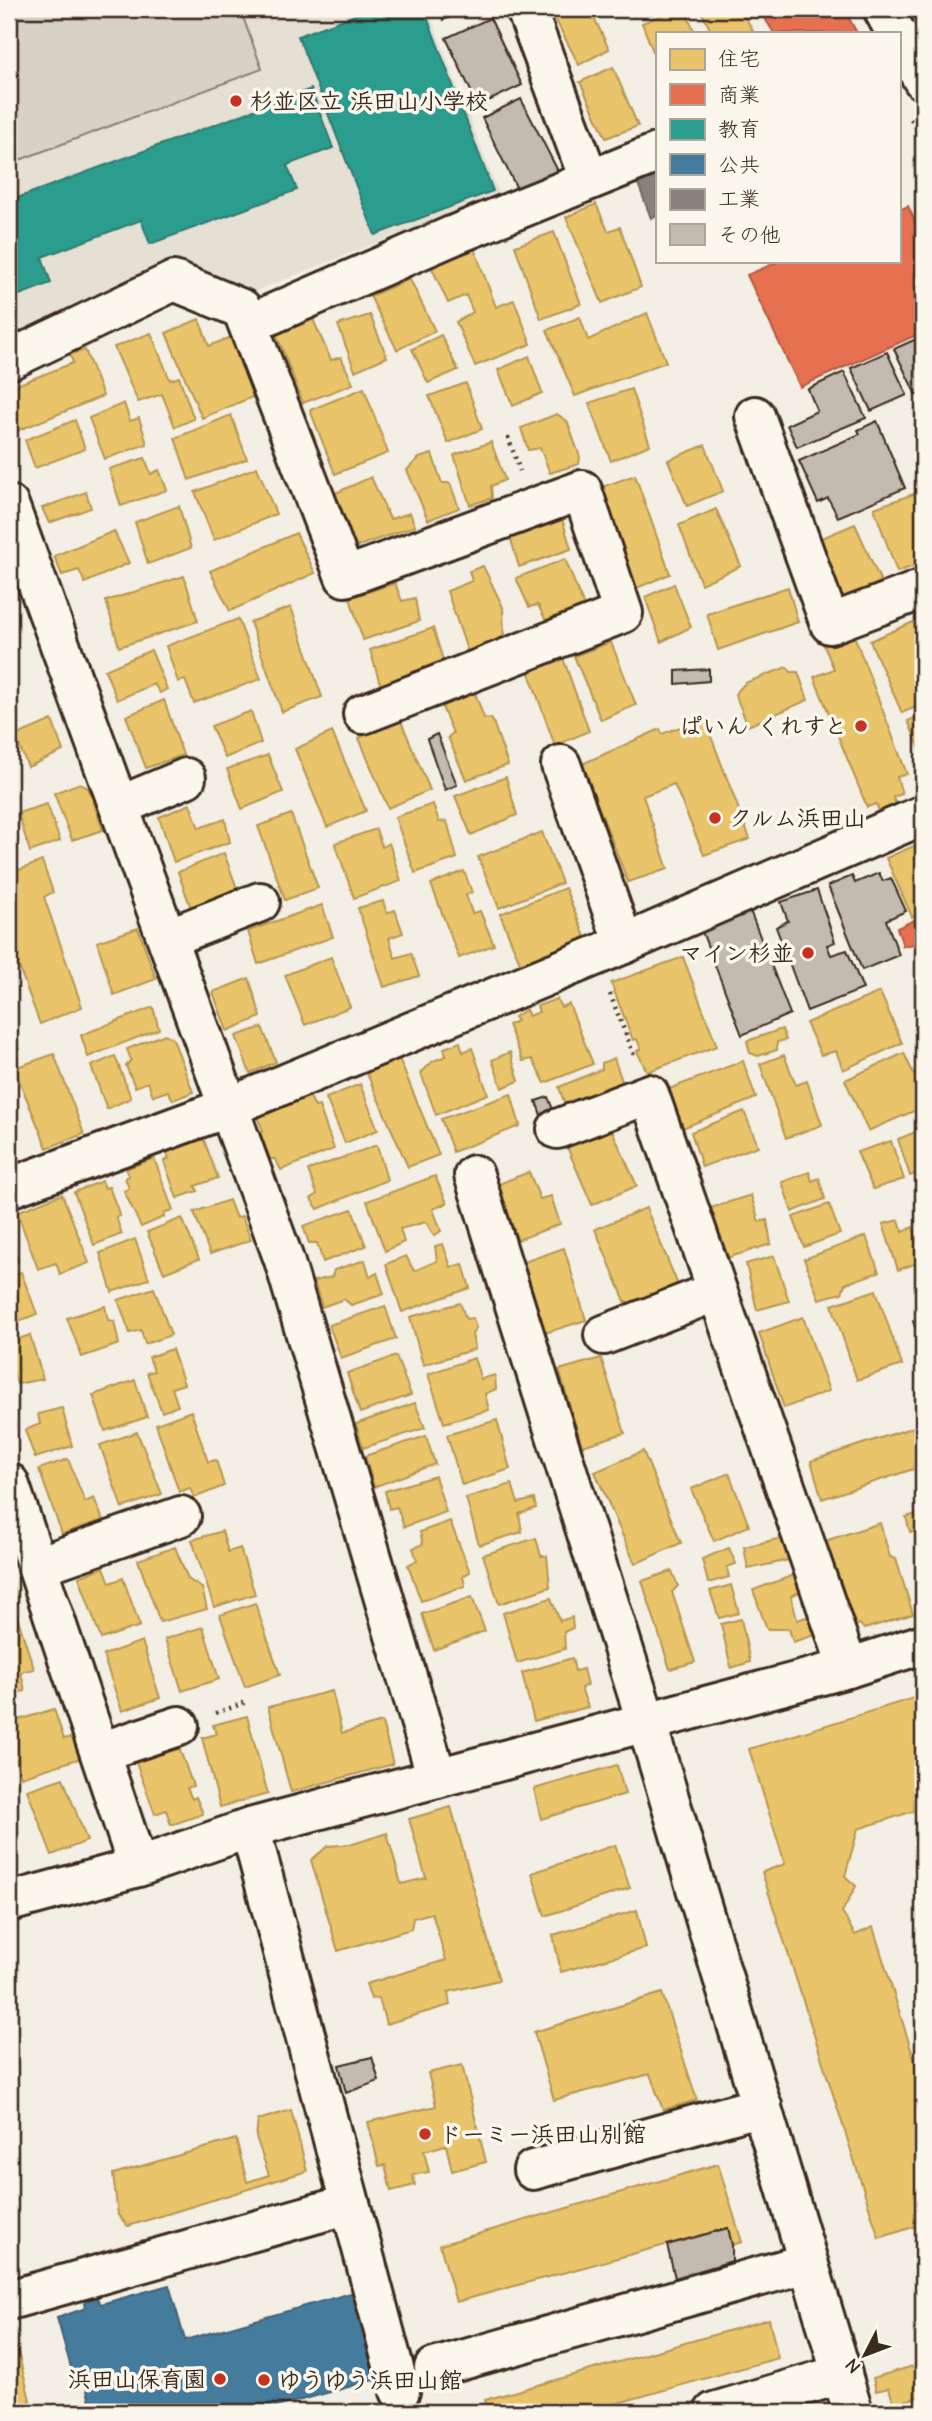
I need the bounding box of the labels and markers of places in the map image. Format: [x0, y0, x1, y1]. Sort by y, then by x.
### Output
place label: 杉並区立 浜田山小学校 [250, 88, 488, 115]
marker: 杉並区立 浜田山小学校 [228, 93, 244, 109]
place label: ぱいん くれすと [679, 713, 847, 740]
marker: ぱいん くれすと [853, 718, 869, 734]
place label: クルム浜田山 [729, 805, 866, 832]
marker: クルム浜田山 [707, 810, 723, 826]
place label: マイン杉並 [679, 940, 794, 967]
marker: マイン杉並 [800, 945, 816, 961]
place label: ドーミー浜田山別館 [439, 2121, 646, 2148]
marker: ドーミー浜田山別館 [417, 2126, 433, 2142]
place label: 浜田山保育園 [68, 2366, 206, 2393]
place label: ゆうゆう浜田山館 [278, 2367, 462, 2394]
marker: 浜田山保育園 [212, 2371, 228, 2387]
marker: ゆうゆう浜田山館 [256, 2372, 272, 2388]

